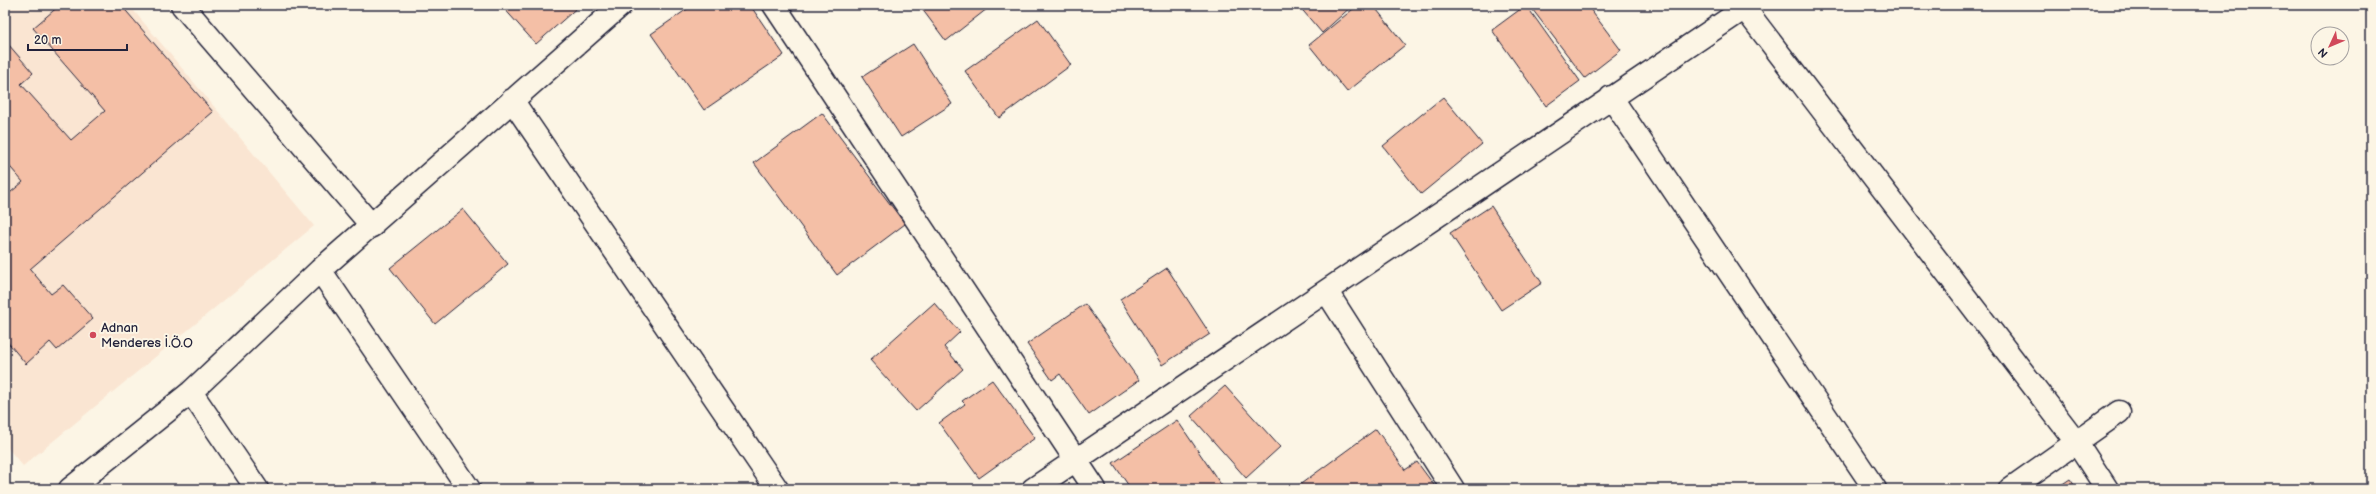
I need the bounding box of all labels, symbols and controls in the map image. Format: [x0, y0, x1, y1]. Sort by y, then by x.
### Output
scale bar [28, 26, 127, 52]
north arrow [2310, 26, 2350, 66]
text: 20 m [34, 33, 61, 48]
text: N [2316, 45, 2331, 60]
place label: Adnan Menderes İ.Ö.O [101, 320, 193, 351]
marker: Adnan Menderes İ.Ö.O [88, 330, 98, 340]

